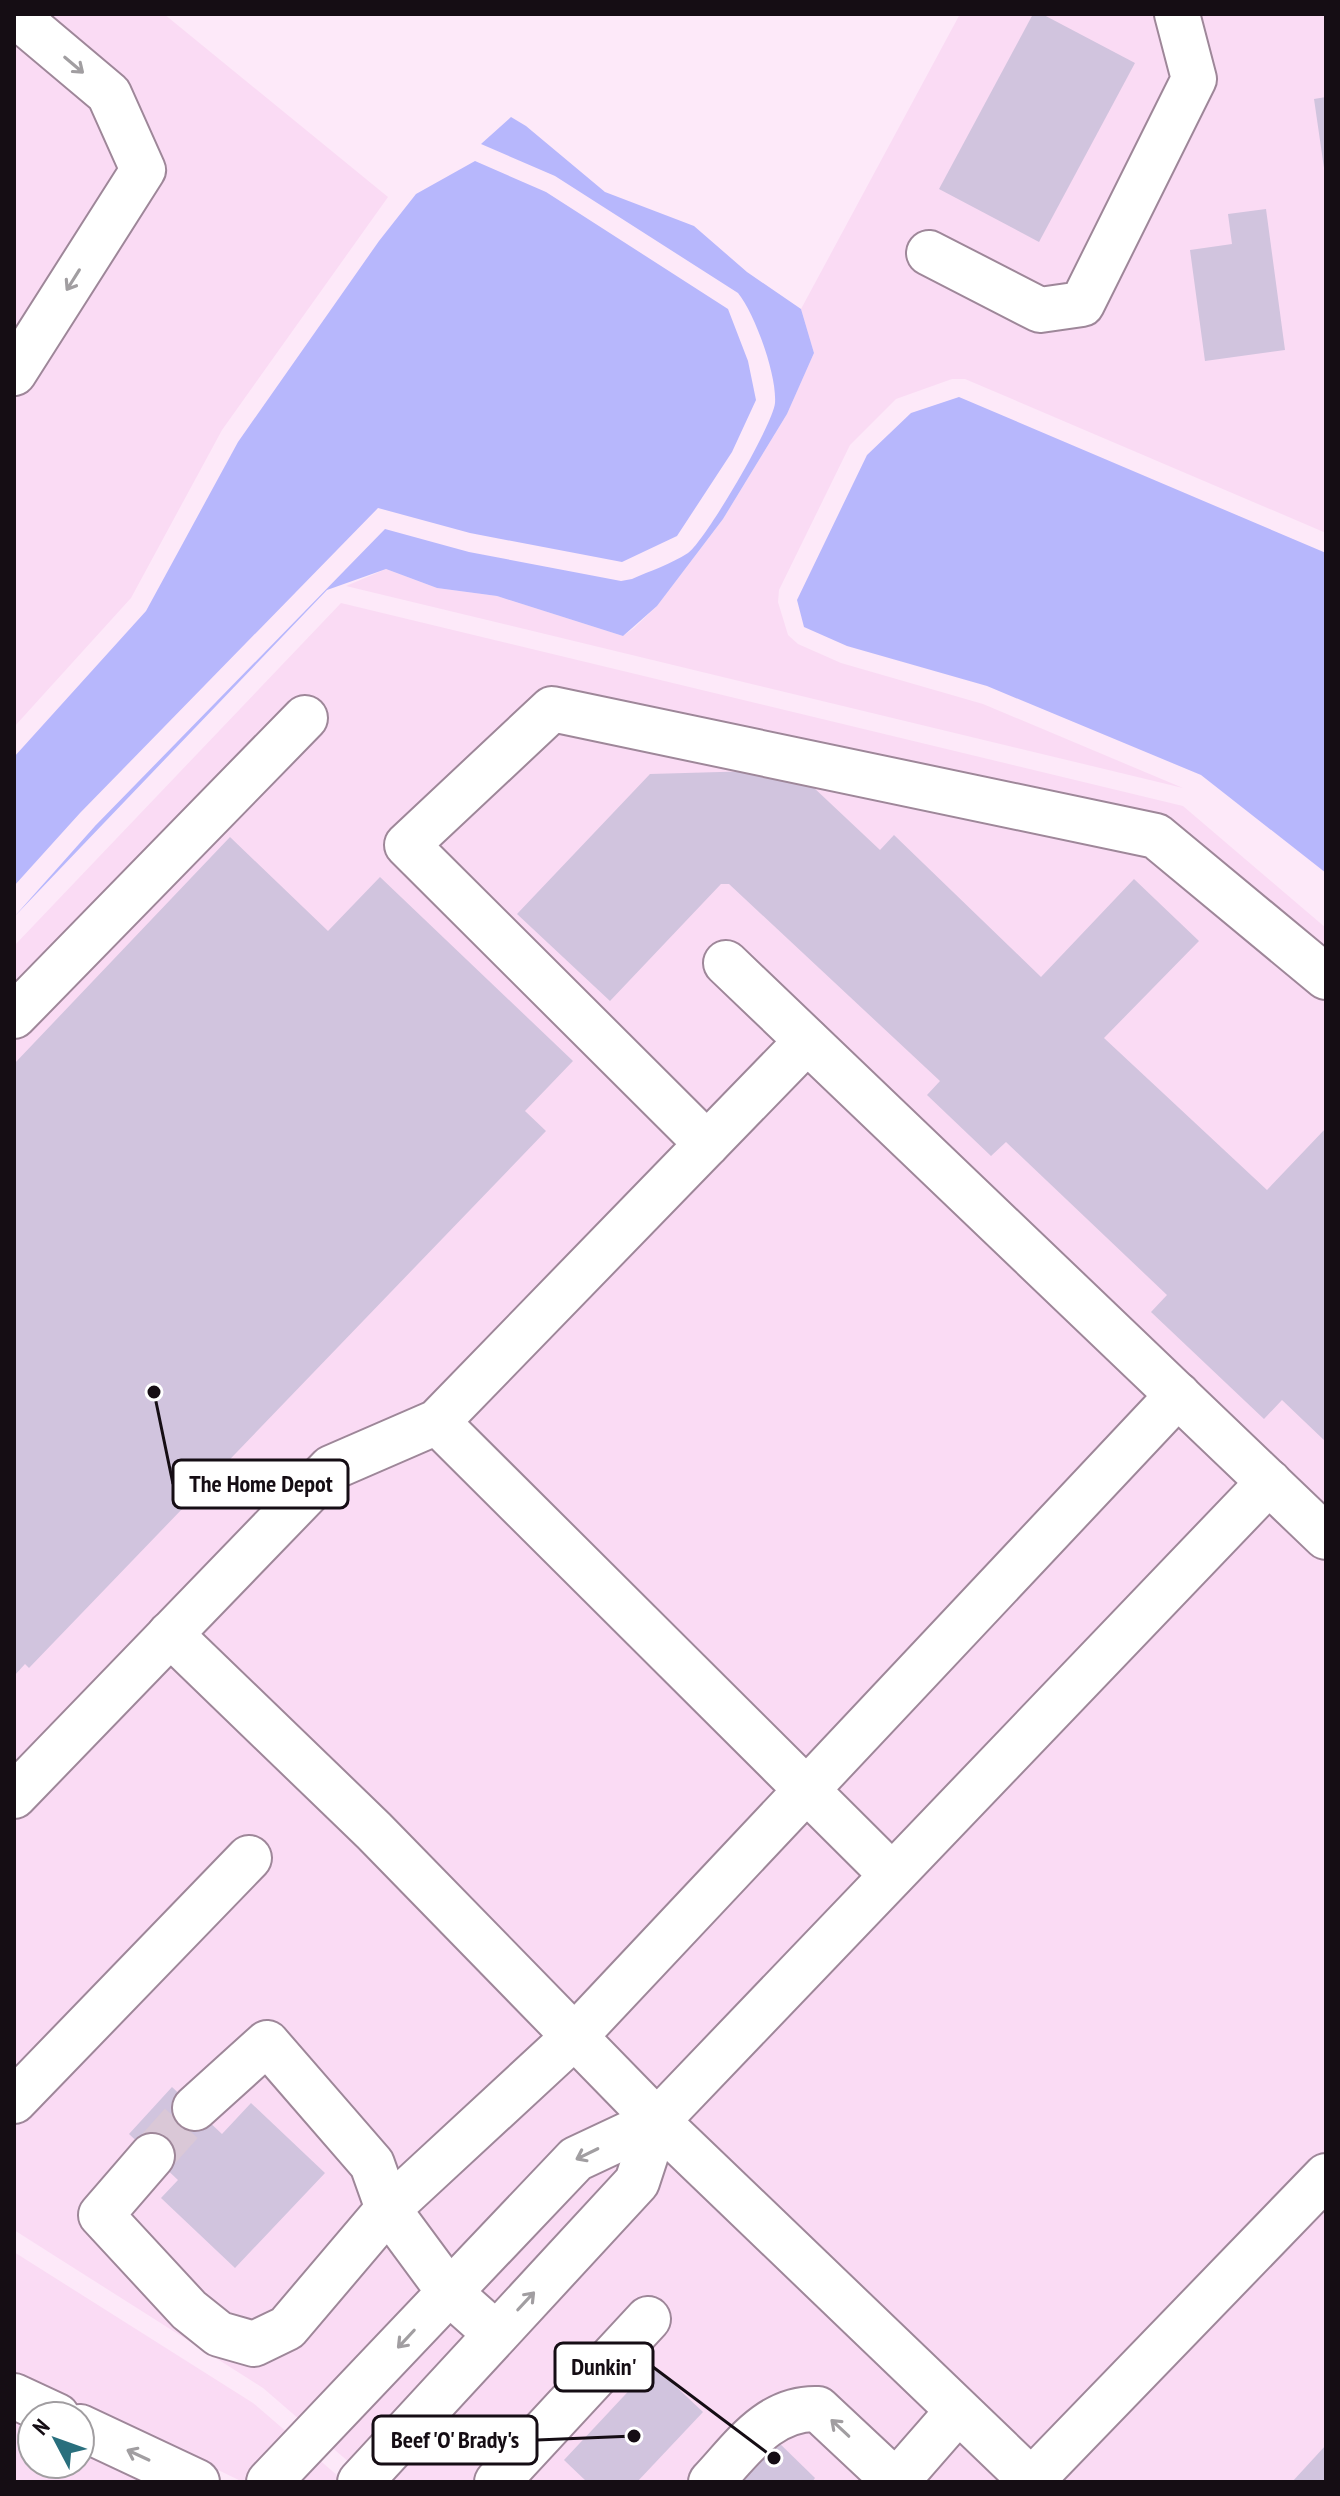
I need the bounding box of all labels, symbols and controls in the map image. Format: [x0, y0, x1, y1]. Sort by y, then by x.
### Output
one-way arrow [63, 56, 83, 74]
one-way arrow [64, 269, 81, 291]
callout: The Home Depot [173, 1460, 348, 1508]
text: The Home Depot [189, 1468, 333, 1499]
one-way arrow [575, 2147, 599, 2162]
one-way arrow [517, 2291, 536, 2311]
one-way arrow [397, 2329, 415, 2349]
callout: Dunkin' [555, 2343, 653, 2391]
text: Dunkin' [571, 2351, 637, 2382]
north arrow [16, 2400, 96, 2480]
text: N [26, 2413, 55, 2441]
callout: Beef 'O' Brady's [373, 2416, 537, 2464]
one-way arrow [830, 2419, 850, 2437]
text: Beef 'O' Brady's [391, 2424, 519, 2455]
one-way arrow [127, 2446, 151, 2461]

